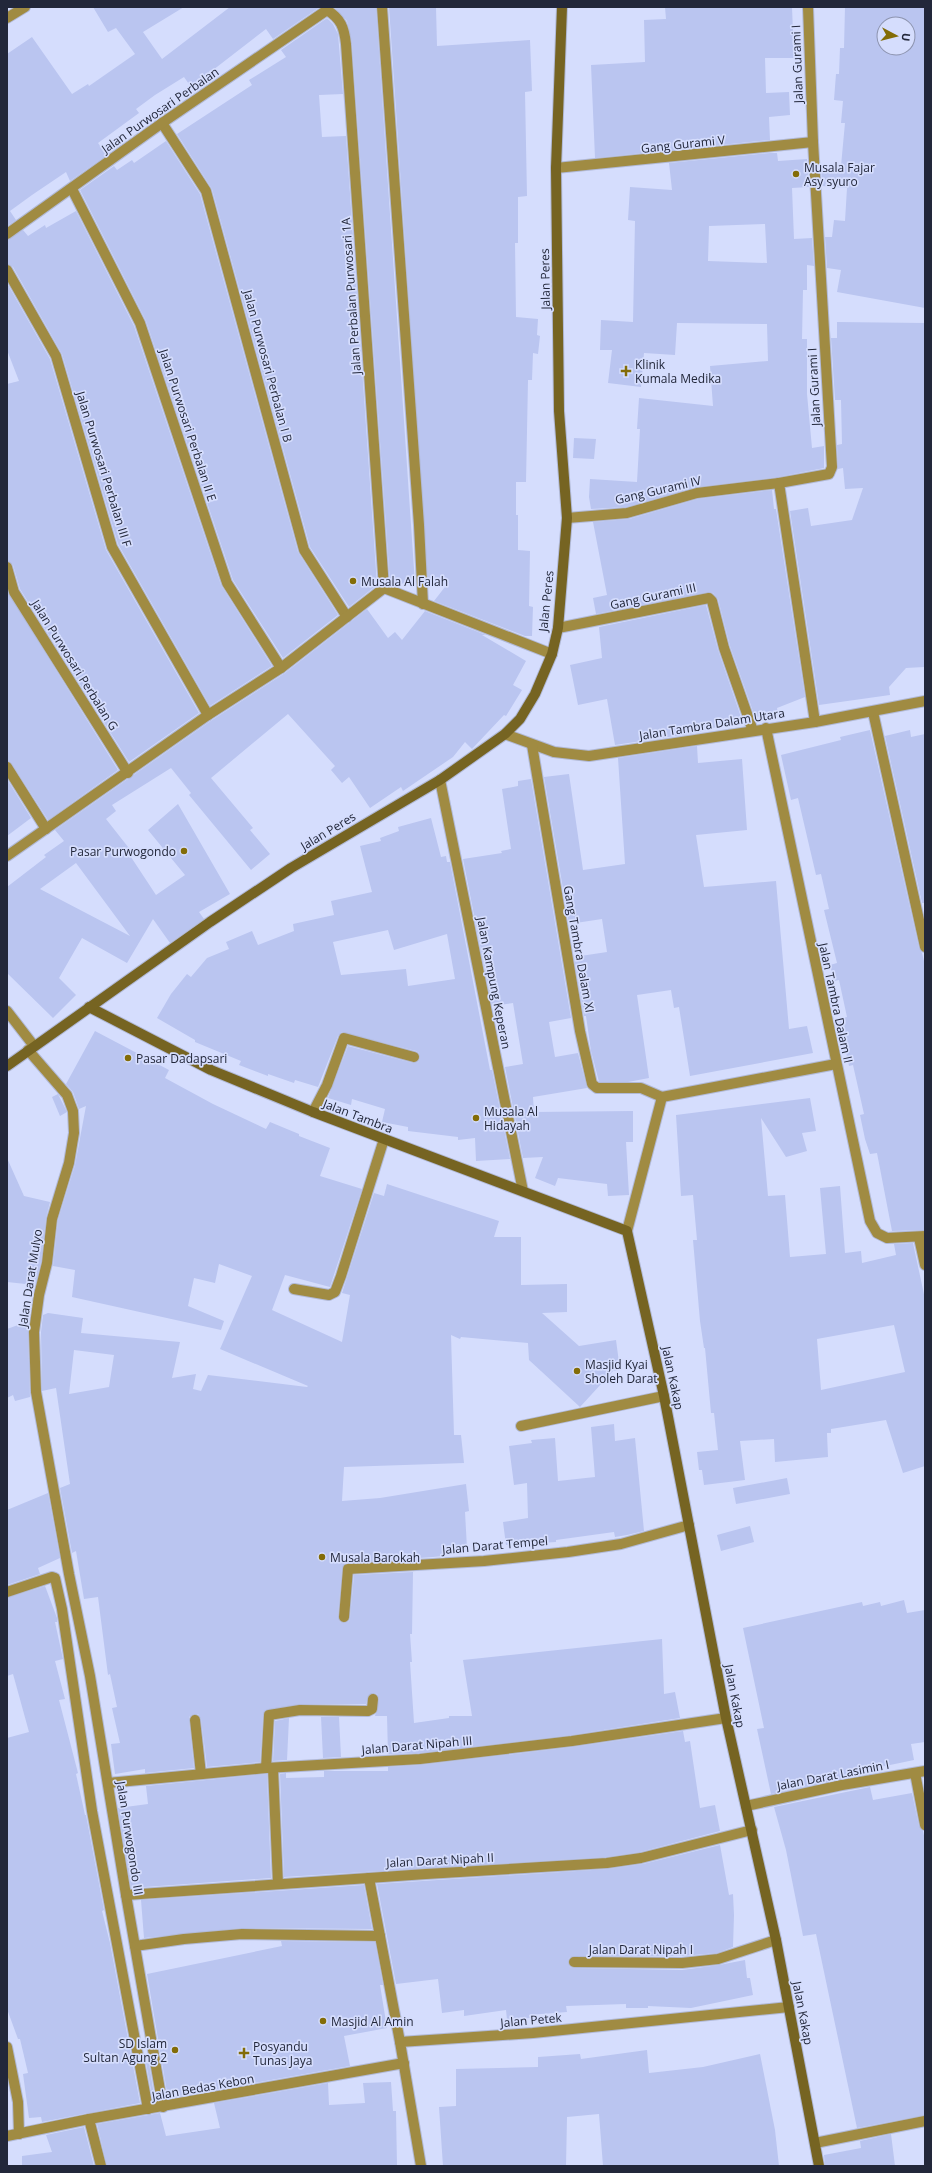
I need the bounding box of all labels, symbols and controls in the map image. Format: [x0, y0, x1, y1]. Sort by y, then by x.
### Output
north arrow [876, 16, 916, 56]
street label: Jalan Gurami I [787, 25, 807, 104]
text: U [898, 32, 914, 42]
street label: Jalan Purwosari Perbalan [97, 63, 222, 158]
street label: Gang Gurami V [640, 131, 727, 157]
place label: Musala Fajar Asy syuro [804, 159, 875, 190]
marker: Musala Fajar Asy syuro [791, 169, 801, 179]
street label: Jalan Perbalan Purwosari 1A [337, 217, 365, 376]
street label: Jalan Peres [536, 248, 554, 311]
street label: Jalan Purwosari Perbalan I B [239, 287, 297, 444]
street label: Jalan Purwosari Perbalan II E [155, 346, 221, 503]
street label: Jalan Gurami I [803, 347, 825, 428]
place label: Klinik Kumala Medika [635, 356, 721, 387]
marker: Klinik Kumala Medika [620, 365, 632, 377]
street label: Jalan Purwosari Perbalan III F [72, 388, 136, 549]
street label: Gang Gurami IV [613, 472, 704, 508]
street label: Jalan Peres [534, 569, 558, 633]
place label: Musala Al Falah [361, 573, 448, 590]
marker: Musala Al Falah [348, 576, 358, 586]
street label: Gang Gurami III [609, 579, 697, 613]
street label: Jalan Purwosari Perbalan G [27, 596, 122, 734]
street label: Jalan Tambra Dalam Utara [637, 704, 786, 744]
street label: Jalan Peres [296, 808, 359, 855]
place label: Pasar Purwogondo [70, 843, 176, 860]
marker: Pasar Purwogondo [179, 846, 189, 856]
street label: Gang Tambra Dalam XI [559, 884, 599, 1014]
street label: Jalan Kampung Keperan [473, 915, 515, 1050]
street label: Jalan Tambra Dalam II [815, 940, 857, 1065]
place label: Pasar Dadapsari [136, 1050, 227, 1067]
marker: Pasar Dadapsari [123, 1053, 133, 1063]
street label: Jalan Tambra [320, 1095, 395, 1137]
place label: Musala Al Hidayah [484, 1103, 538, 1134]
marker: Musala Al Hidayah [471, 1113, 481, 1123]
street label: Jalan Darat Mulyo [14, 1228, 46, 1329]
street label: Jalan Kakap [658, 1344, 688, 1411]
place label: Masjid Kyai Sholeh Darat [585, 1356, 658, 1387]
marker: Masjid Kyai Sholeh Darat [572, 1366, 582, 1376]
street label: Jalan Darat Tempel [440, 1532, 549, 1558]
place label: Musala Barokah [330, 1549, 420, 1566]
marker: Musala Barokah [317, 1552, 327, 1562]
street label: Jalan Kakap [720, 1662, 749, 1729]
street label: Jalan Darat Nipah III [360, 1732, 473, 1758]
street label: Jalan Darat Lasimin I [774, 1756, 891, 1794]
street label: Jalan Purwogondo III [112, 1779, 147, 1896]
street label: Jalan Darat Nipah II [385, 1849, 494, 1871]
street label: Jalan Darat Nipah I [588, 1941, 693, 1958]
street label: Jalan Kakap [788, 1979, 817, 2046]
street label: Jalan Petek [499, 2009, 563, 2031]
place label: Masjid Al Amin [331, 2013, 414, 2030]
marker: Masjid Al Amin [318, 2016, 328, 2026]
place label: SD Islam Sultan Agung 2 [83, 2035, 167, 2066]
place label: Posyandu Tunas Jaya [253, 2038, 312, 2069]
marker: SD Islam Sultan Agung 2 [170, 2045, 180, 2055]
marker: Posyandu Tunas Jaya [238, 2047, 250, 2059]
street label: Jalan Bedas Kebon [150, 2070, 255, 2105]

